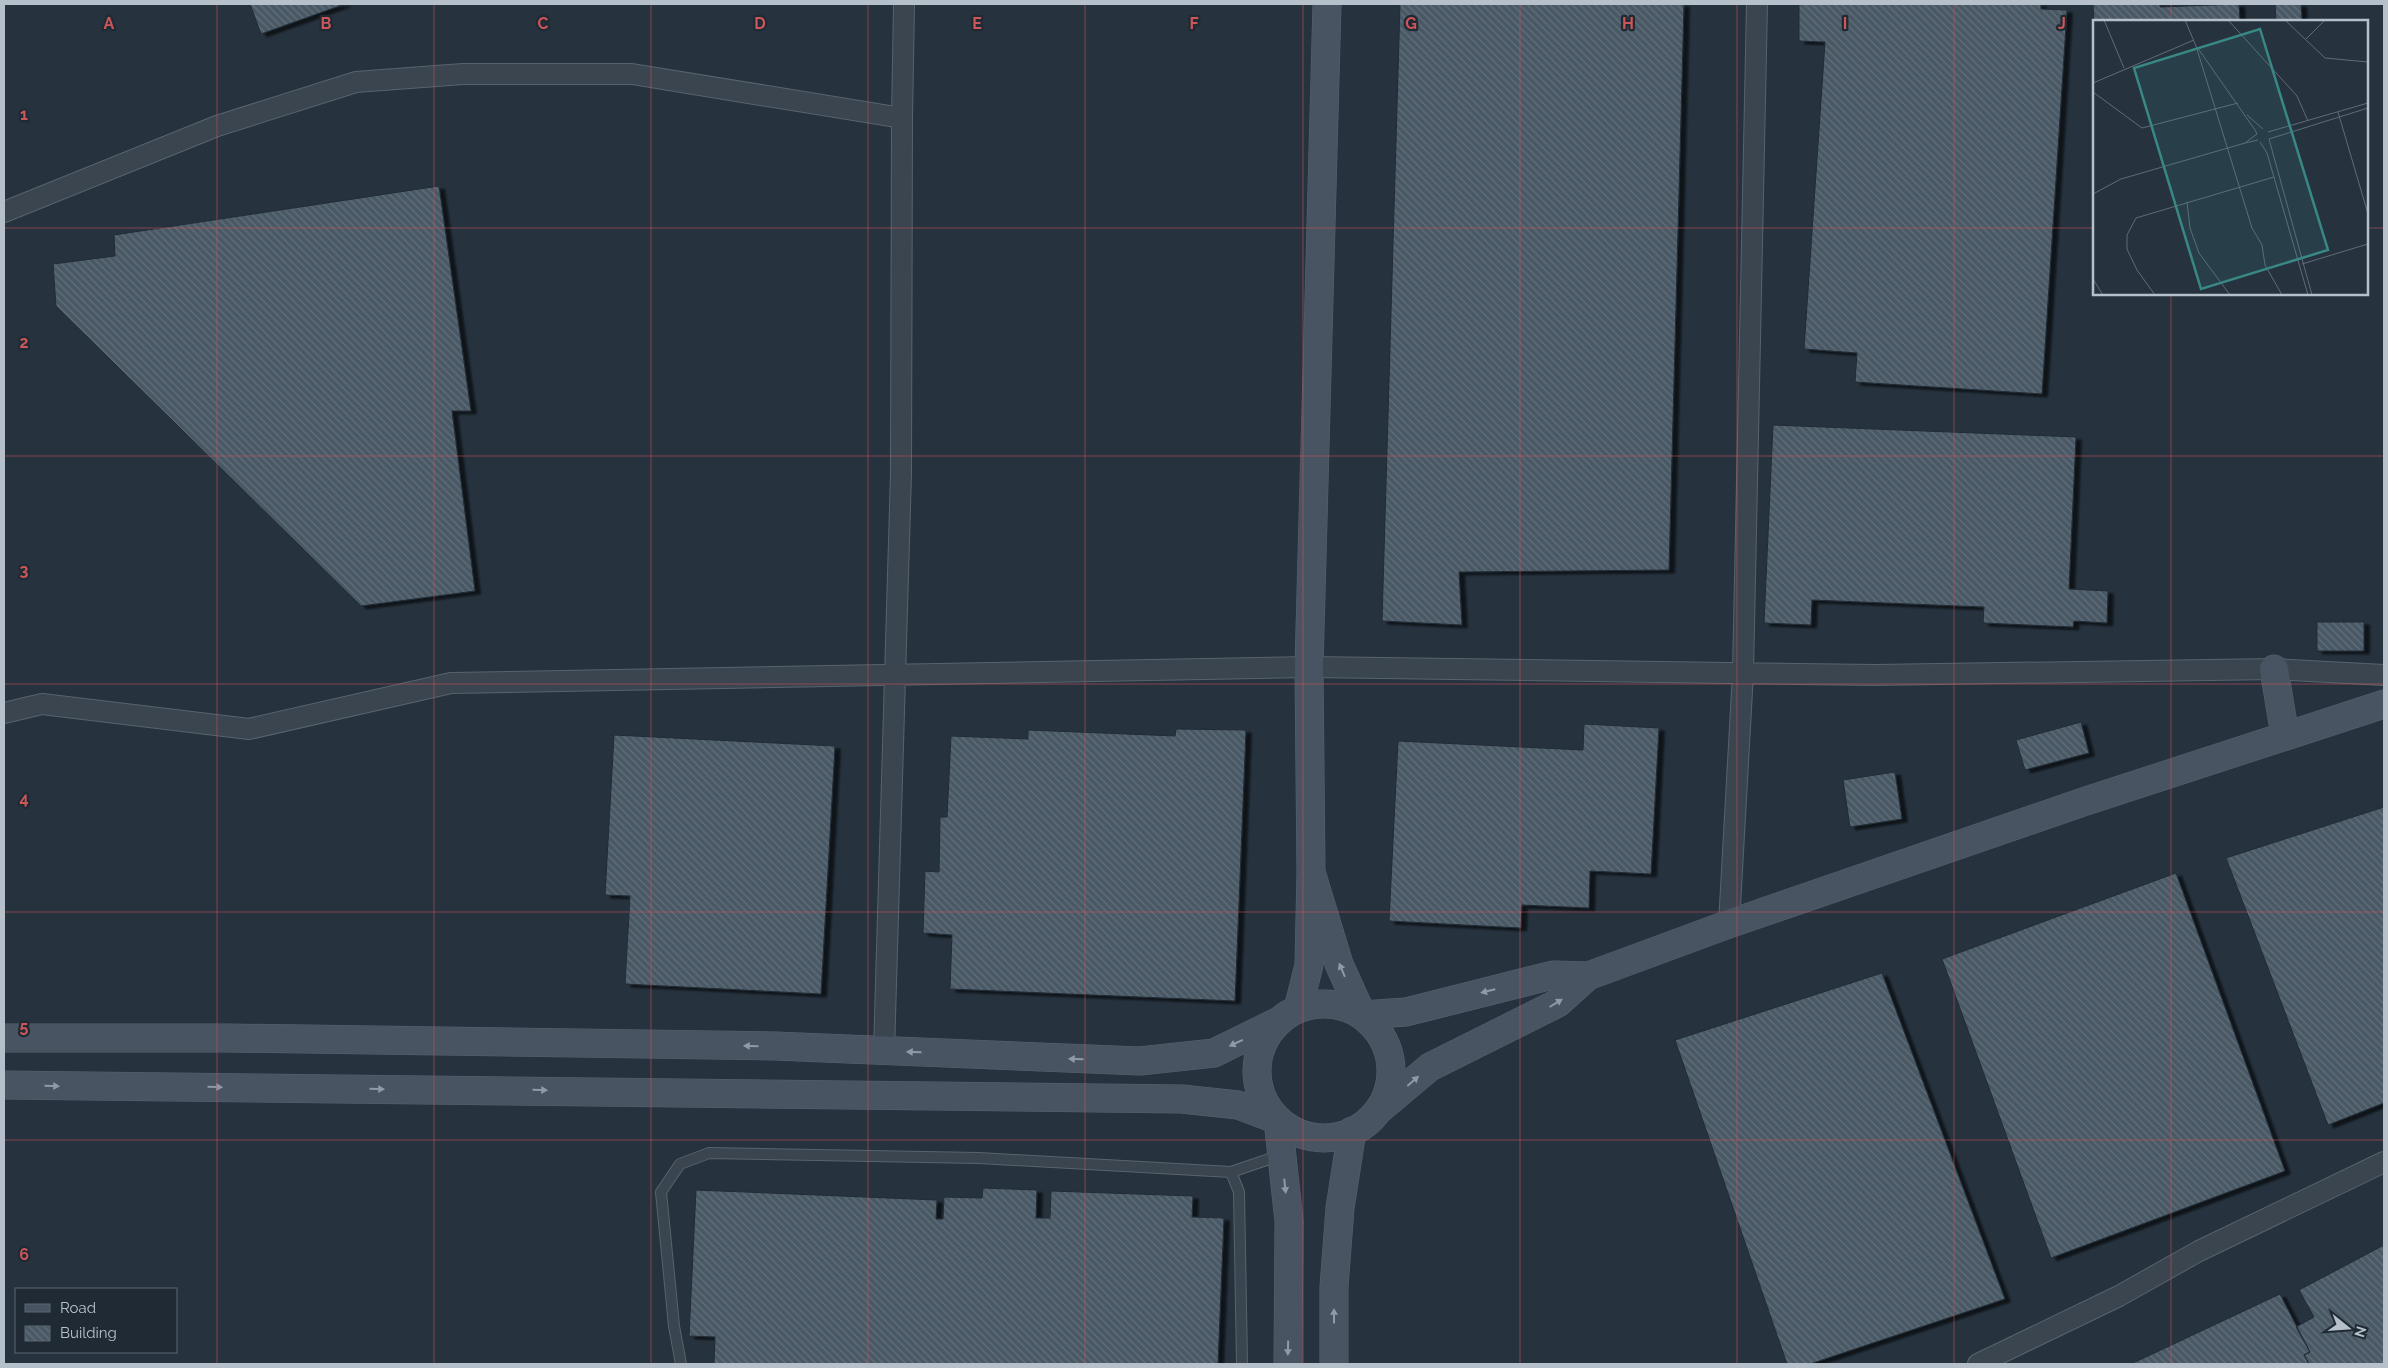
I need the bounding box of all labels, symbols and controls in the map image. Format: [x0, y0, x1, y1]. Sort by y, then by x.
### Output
text: A [104, 14, 115, 33]
text: B [321, 14, 332, 33]
text: C [538, 14, 549, 33]
text: D [754, 14, 766, 33]
text: E [972, 14, 982, 33]
text: F [1189, 14, 1199, 33]
text: G [1405, 14, 1417, 33]
text: H [1622, 14, 1634, 33]
text: I [1843, 14, 1847, 33]
text: J [2058, 14, 2066, 33]
inset map [2093, 20, 2368, 295]
text: 1 [20, 105, 28, 124]
text: 2 [19, 333, 29, 352]
text: 3 [20, 561, 29, 580]
text: 4 [19, 789, 29, 808]
one-way arrow [1337, 963, 1345, 978]
one-way arrow [1481, 987, 1496, 995]
one-way arrow [1549, 999, 1562, 1008]
text: 5 [20, 1017, 29, 1036]
one-way arrow [1229, 1039, 1243, 1047]
one-way arrow [743, 1042, 759, 1050]
one-way arrow [905, 1047, 921, 1055]
one-way arrow [1068, 1054, 1084, 1062]
one-way arrow [1407, 1075, 1419, 1087]
one-way arrow [45, 1082, 61, 1090]
one-way arrow [207, 1083, 223, 1091]
one-way arrow [370, 1085, 386, 1093]
one-way arrow [532, 1086, 548, 1094]
one-way arrow [1281, 1178, 1289, 1194]
text: 6 [19, 1245, 29, 1264]
legend [15, 1288, 178, 1353]
text: Road [60, 1299, 96, 1317]
north arrow [2323, 1303, 2373, 1353]
one-way arrow [1330, 1307, 1338, 1323]
text: Building [60, 1324, 117, 1342]
text: N [2351, 1324, 2370, 1339]
one-way arrow [1284, 1340, 1292, 1356]

